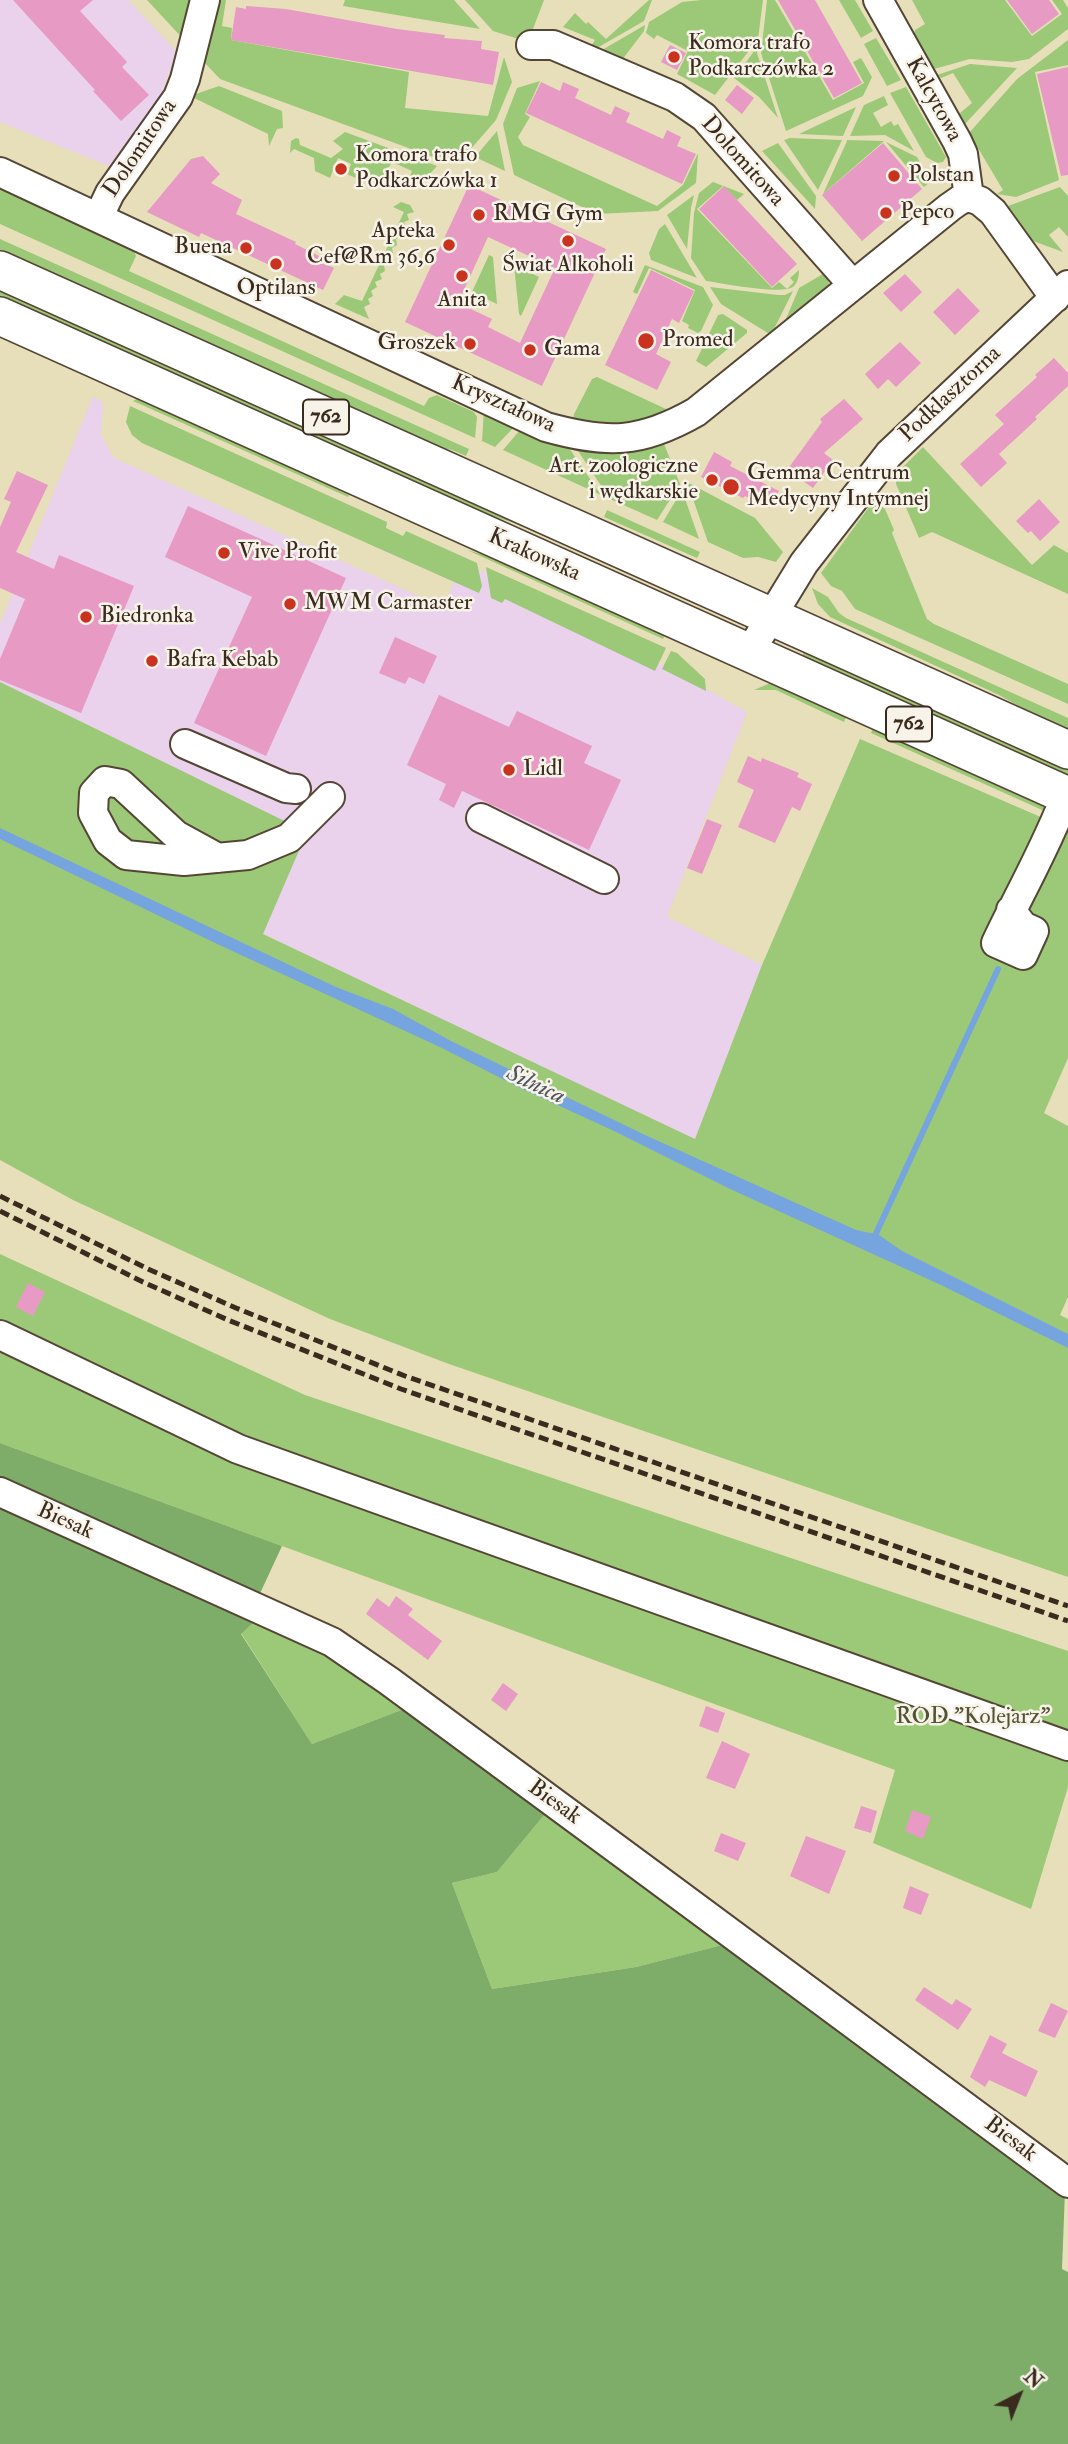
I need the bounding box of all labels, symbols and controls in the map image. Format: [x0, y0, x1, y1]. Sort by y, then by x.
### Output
place label: Komora trafo Podkarczówka 2 [688, 30, 834, 84]
marker: Komora trafo Podkarczówka 2 [666, 49, 682, 65]
street label: Kalcytowa [898, 53, 968, 147]
street label: Dolomitowa [98, 95, 184, 203]
street label: Dolomitowa [694, 111, 790, 213]
place label: Komora trafo Podkarczówka 1 [355, 142, 498, 196]
marker: Komora trafo Podkarczówka 1 [333, 161, 349, 177]
place label: Polstan [908, 162, 974, 190]
marker: Polstan [886, 168, 902, 184]
place label: Pepco [900, 199, 954, 227]
place label: RMG Gym [493, 201, 603, 229]
marker: Pepco [878, 205, 894, 221]
marker: RMG Gym [471, 207, 487, 223]
place label: Apteka Cef@Rm 36,6 [307, 218, 435, 272]
marker: Świat Alkoholi [560, 233, 576, 249]
place label: Buena [174, 234, 232, 262]
marker: Apteka Cef@Rm 36,6 [441, 237, 457, 253]
marker: Buena [238, 240, 254, 256]
place label: Świat Alkoholi [502, 252, 634, 280]
marker: Optilans [268, 256, 284, 272]
marker: Anita [454, 268, 470, 284]
place label: Optilans [236, 275, 316, 303]
place label: Anita [437, 287, 487, 315]
place label: Promed [662, 327, 734, 355]
place label: Groszek [377, 330, 456, 358]
marker: Promed [636, 331, 656, 351]
marker: Groszek [462, 336, 478, 352]
place label: Gama [544, 336, 600, 364]
street label: Podklasztorna [894, 341, 1008, 449]
marker: Gama [522, 342, 538, 358]
street label: Kryształowa [447, 370, 559, 440]
road number: 762 [303, 400, 349, 434]
place label: Art. zoologiczne i wędkarskie [549, 453, 698, 507]
place label: Gemma Centrum Medycyny Intymnej [747, 460, 929, 514]
marker: Art. zoologiczne i wędkarskie [704, 472, 720, 488]
marker: Gemma Centrum Medycyny Intymnej [721, 477, 741, 497]
street label: Krakowska [484, 523, 584, 589]
place label: Vive Profit [238, 539, 337, 567]
marker: Vive Profit [216, 545, 232, 561]
place label: MWM Carmaster [304, 590, 472, 618]
marker: MWM Carmaster [282, 596, 298, 612]
place label: Biedronka [100, 603, 194, 631]
marker: Biedronka [78, 609, 94, 625]
place label: Bafra Kebab [166, 647, 278, 675]
marker: Bafra Kebab [144, 653, 160, 669]
road number: 762 [886, 706, 932, 742]
place label: Lidl [523, 756, 563, 784]
marker: Lidl [501, 762, 517, 778]
water label: Silnica [501, 1060, 569, 1112]
street label: Biesak [32, 1497, 98, 1547]
park label: ROD "Kolejarz" [896, 1704, 1050, 1732]
street label: Biesak [522, 1775, 586, 1831]
street label: Biesak [978, 2111, 1042, 2169]
north arrow [984, 2360, 1054, 2430]
text: N [1019, 2365, 1047, 2394]

